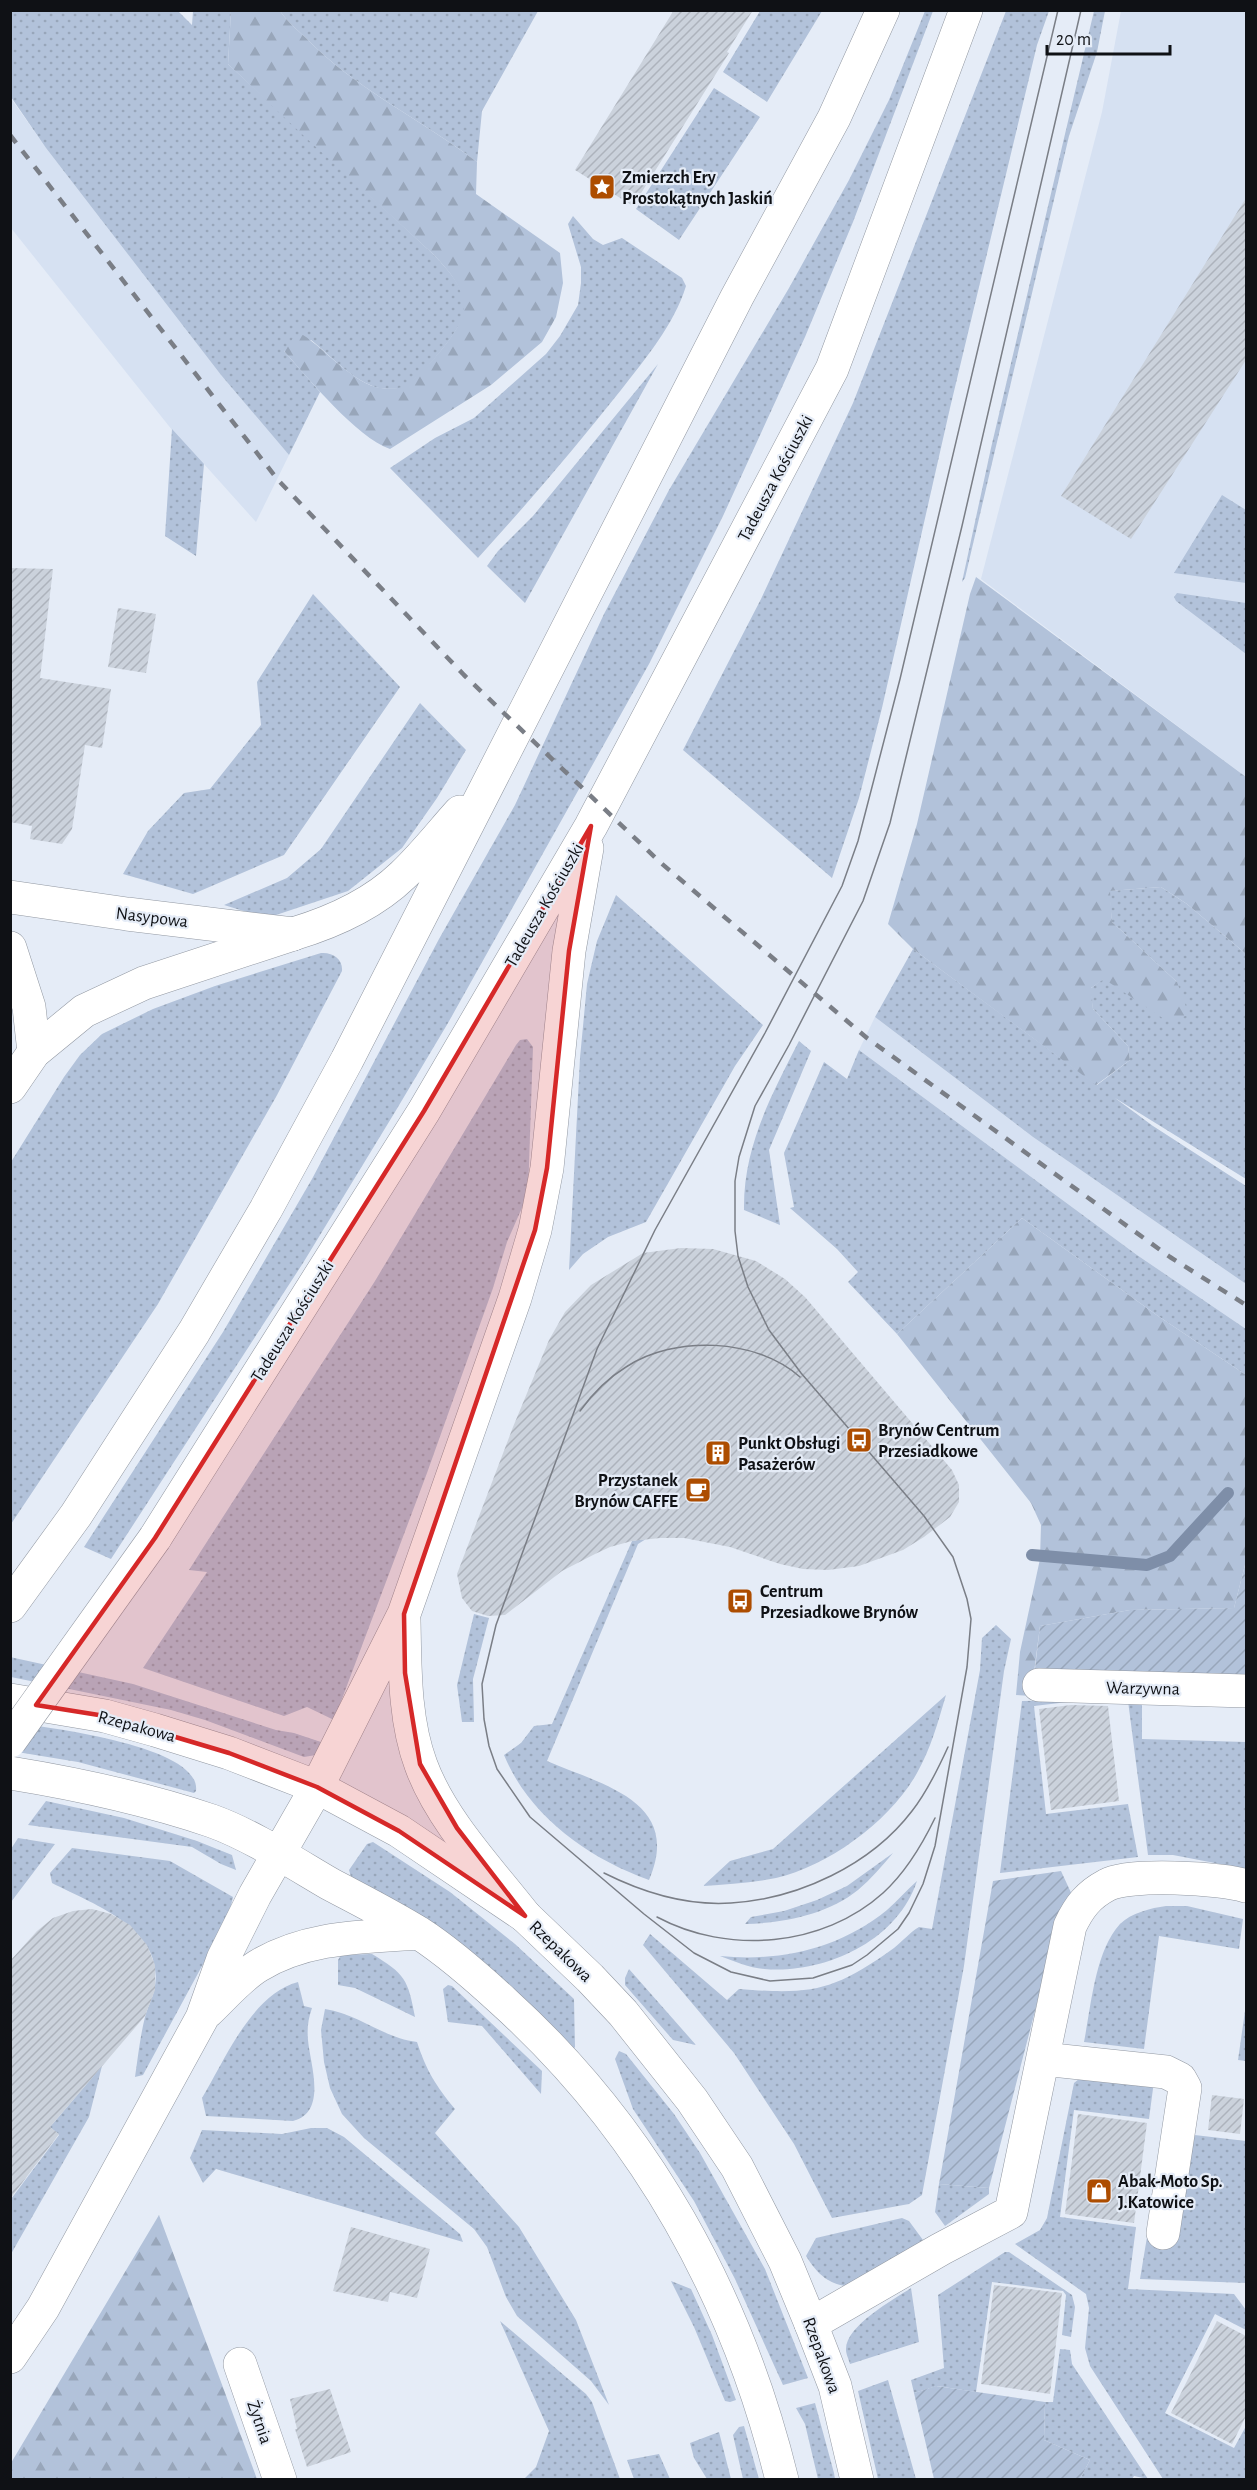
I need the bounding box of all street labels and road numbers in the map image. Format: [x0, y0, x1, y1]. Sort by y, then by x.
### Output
street label: Tadeusza Kościuszki [735, 412, 817, 545]
street label: Tadeusza Kościuszki [502, 840, 588, 971]
street label: Nasypowa [115, 905, 189, 931]
street label: Tadeusza Kościuszki [248, 1257, 338, 1386]
street label: Warzywna [1106, 1679, 1180, 1699]
street label: Rzepakowa [96, 1708, 178, 1746]
street label: Rzepakowa [525, 1918, 595, 1986]
street label: Rzepakowa [799, 2315, 843, 2396]
street label: Żytnia [243, 2398, 277, 2446]

